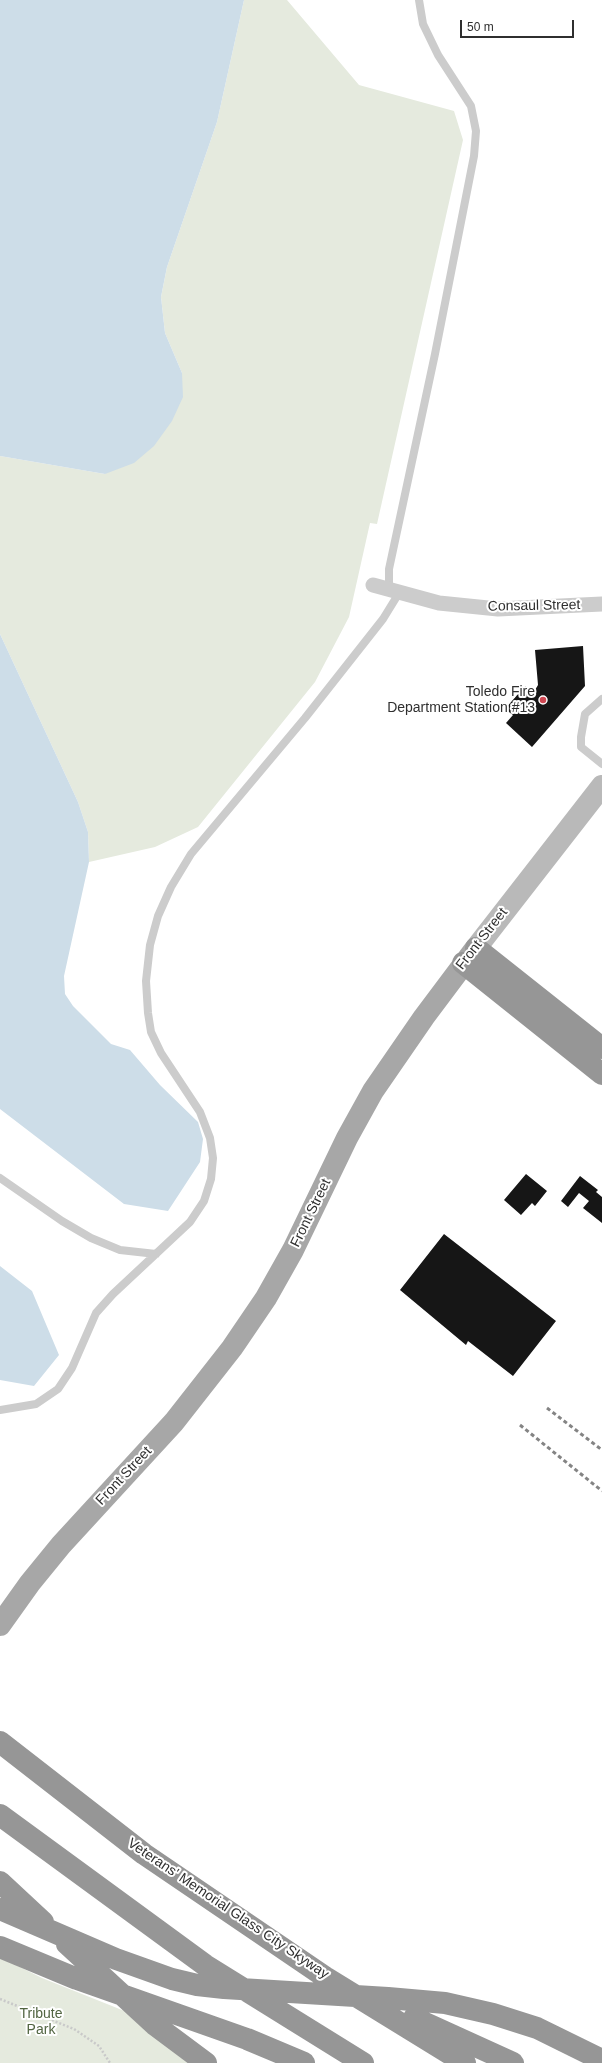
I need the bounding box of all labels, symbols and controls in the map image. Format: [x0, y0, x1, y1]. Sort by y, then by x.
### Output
scale bar [462, 12, 576, 38]
text: 50 m [467, 20, 494, 34]
street label: Consaul Street [488, 597, 580, 615]
place label: Toledo Fire Department Station #13 [387, 684, 535, 716]
marker: Toledo Fire Department Station #13 [538, 695, 548, 705]
street label: Front Street [453, 905, 511, 973]
street label: Front Street [287, 1176, 335, 1250]
street label: Front Street [93, 1443, 155, 1509]
street label: Veterans' Memorial Glass City Skyway [124, 1835, 332, 1983]
park label: Tribute Park [19, 2006, 63, 2038]

